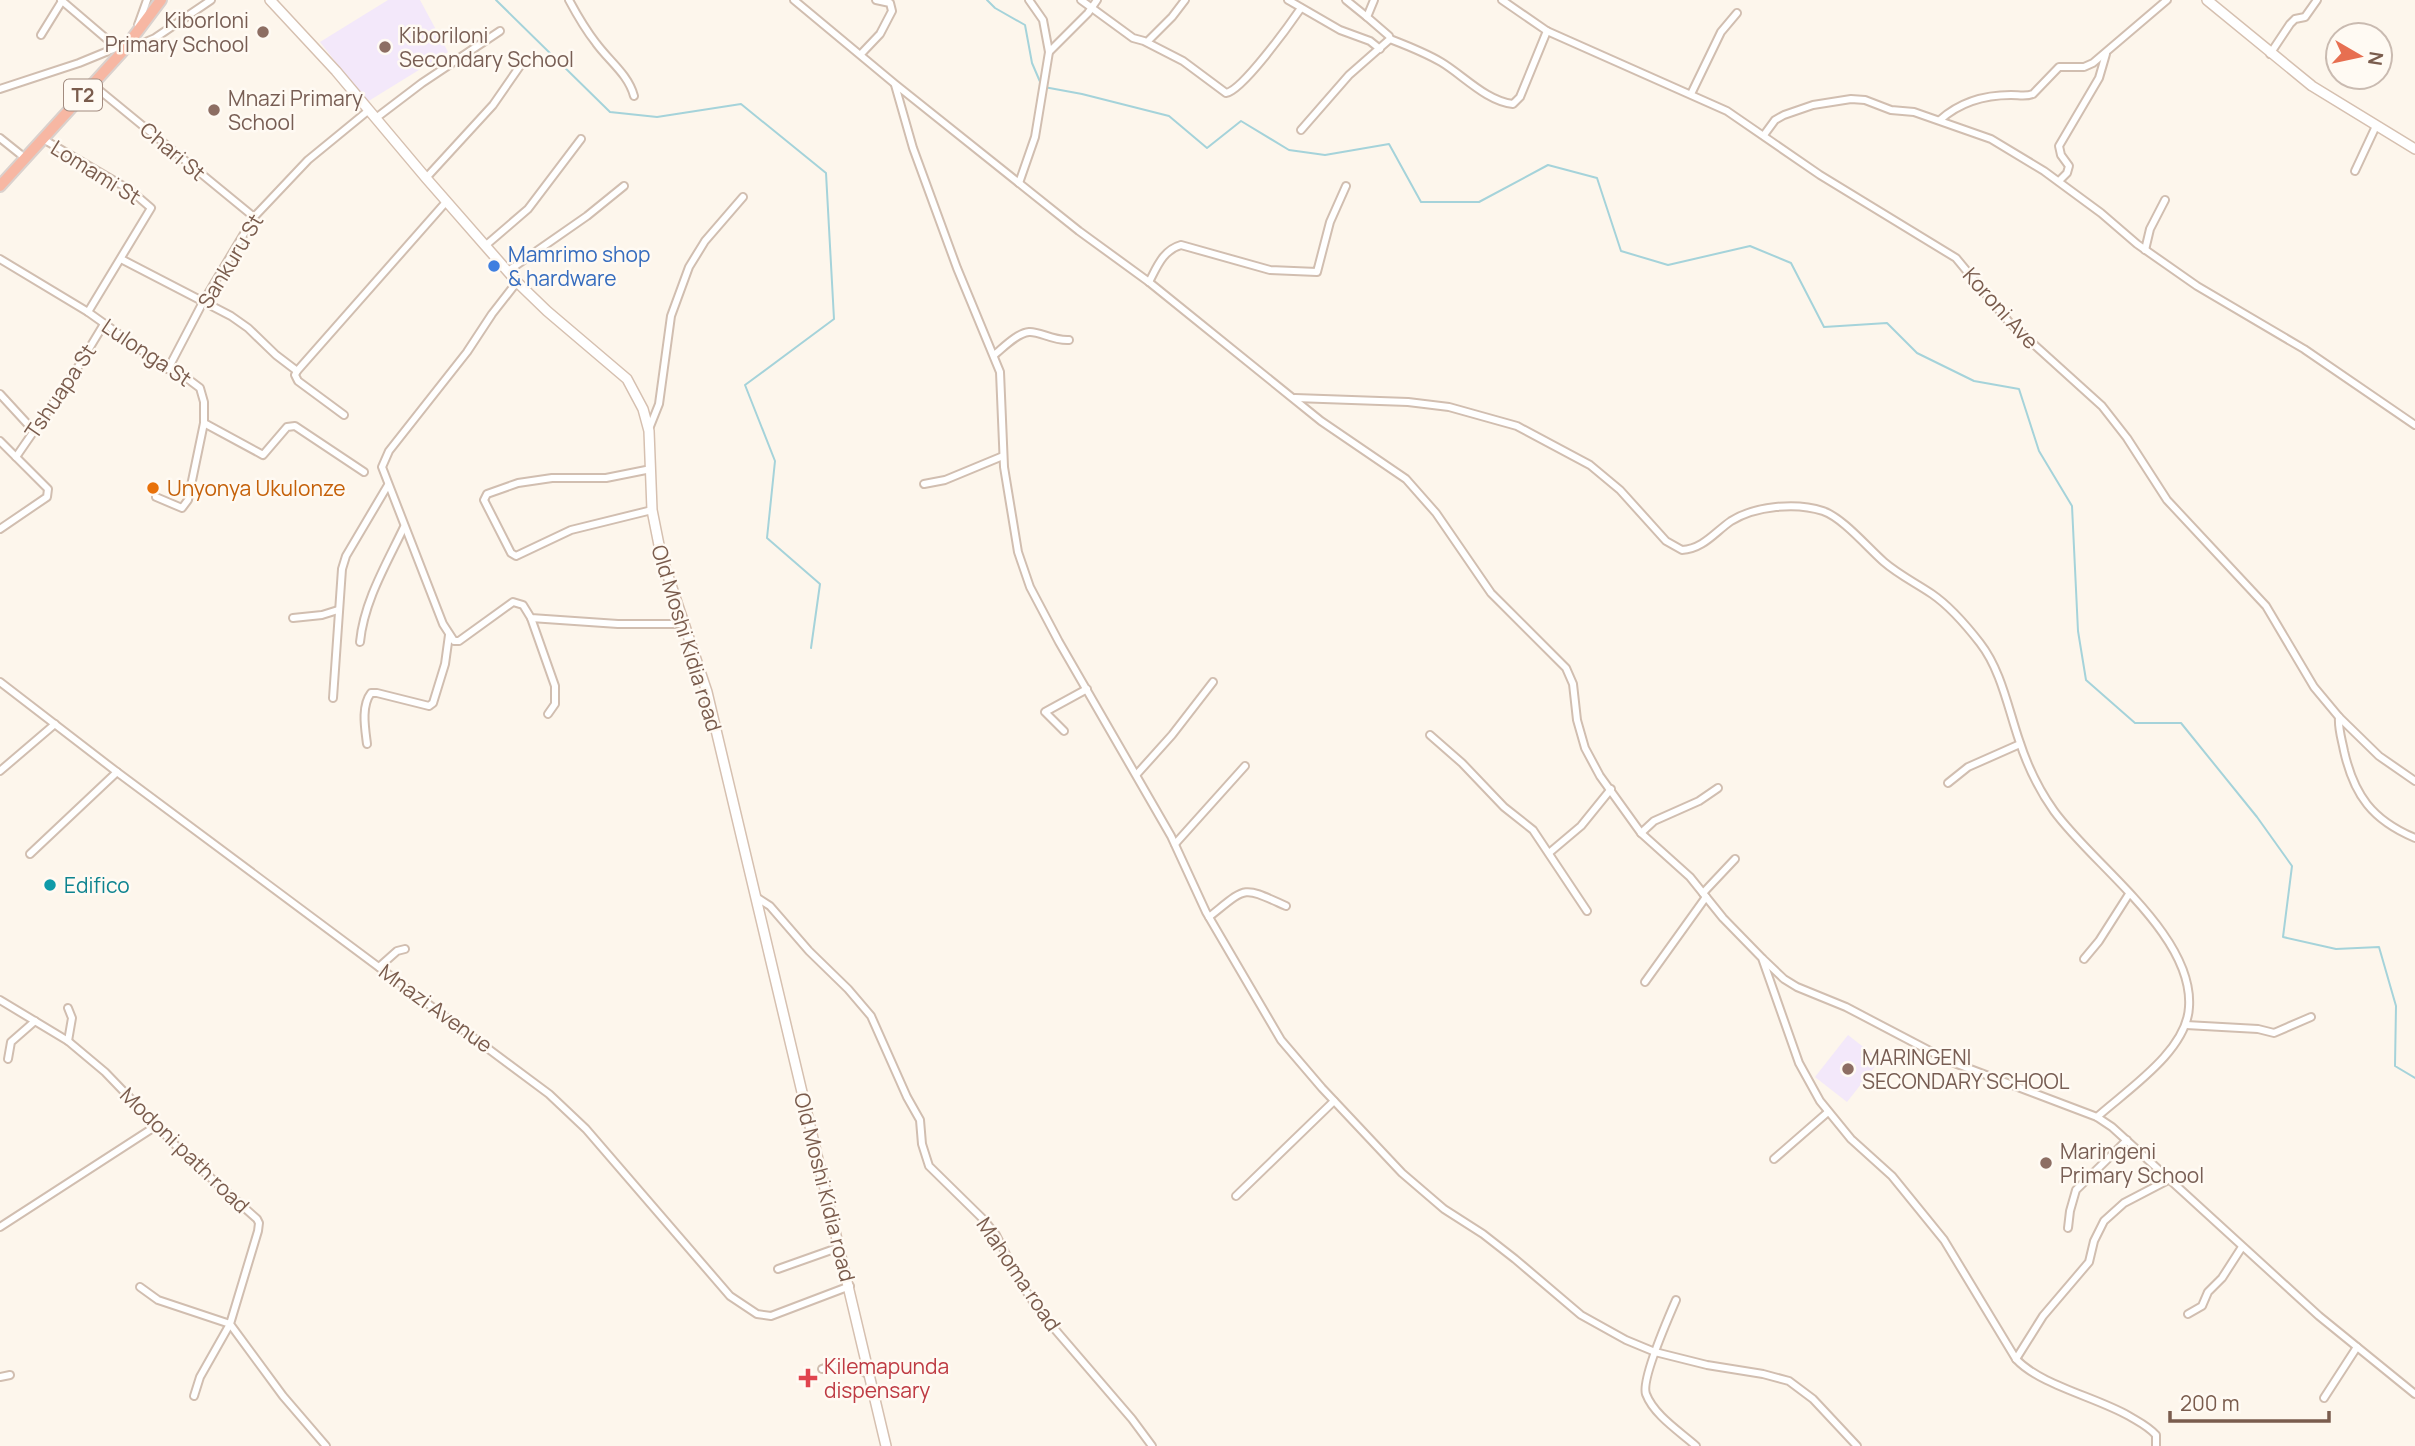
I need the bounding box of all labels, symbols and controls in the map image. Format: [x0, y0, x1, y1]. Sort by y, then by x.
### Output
place label: Kiborloni Primary School [105, 6, 249, 58]
place label: Kiboriloni Secondary School [399, 21, 574, 73]
north arrow [2324, 21, 2394, 91]
marker: Kiborloni Primary School [255, 24, 271, 40]
marker: Kiboriloni Secondary School [377, 39, 393, 55]
text: N [2362, 50, 2390, 67]
road number: T2 [64, 80, 102, 110]
place label: Mnazi Primary School [228, 84, 363, 136]
marker: Mnazi Primary School [206, 102, 222, 118]
street label: Chari St [134, 115, 212, 187]
street label: Lomami St [46, 133, 146, 211]
street label: Sankuru St [191, 209, 269, 313]
place label: Mamrimo shop & hardware [508, 240, 650, 292]
marker: Mamrimo shop & hardware [486, 258, 502, 274]
street label: Koroni Ave [1957, 261, 2045, 355]
street label: Lulonga St [97, 312, 197, 392]
street label: Tshuapa St [18, 338, 102, 444]
place label: Unyonya Ukulonze [167, 474, 345, 502]
marker: Unyonya Ukulonze [145, 480, 161, 496]
street label: Old Moshi Kidia road [645, 541, 729, 735]
place label: Edifico [64, 871, 130, 899]
marker: Edifico [42, 877, 58, 893]
street label: Mnazi Avenue [374, 957, 498, 1059]
place label: MARINGENI SECONDARY SCHOOL [1862, 1043, 2070, 1095]
marker: MARINGENI SECONDARY SCHOOL [1840, 1061, 1856, 1077]
street label: Modoni path road [114, 1081, 256, 1219]
street label: Old Moshi Kidia road [788, 1090, 862, 1284]
place label: Maringeni Primary School [2060, 1137, 2204, 1189]
marker: Maringeni Primary School [2038, 1155, 2054, 1171]
street label: Mahoma road [971, 1212, 1067, 1336]
place label: Kilemapunda dispensary [824, 1352, 949, 1404]
marker: Kilemapunda dispensary [798, 1368, 818, 1388]
scale bar [2170, 1380, 2329, 1424]
text: 200 m [2180, 1389, 2240, 1417]

